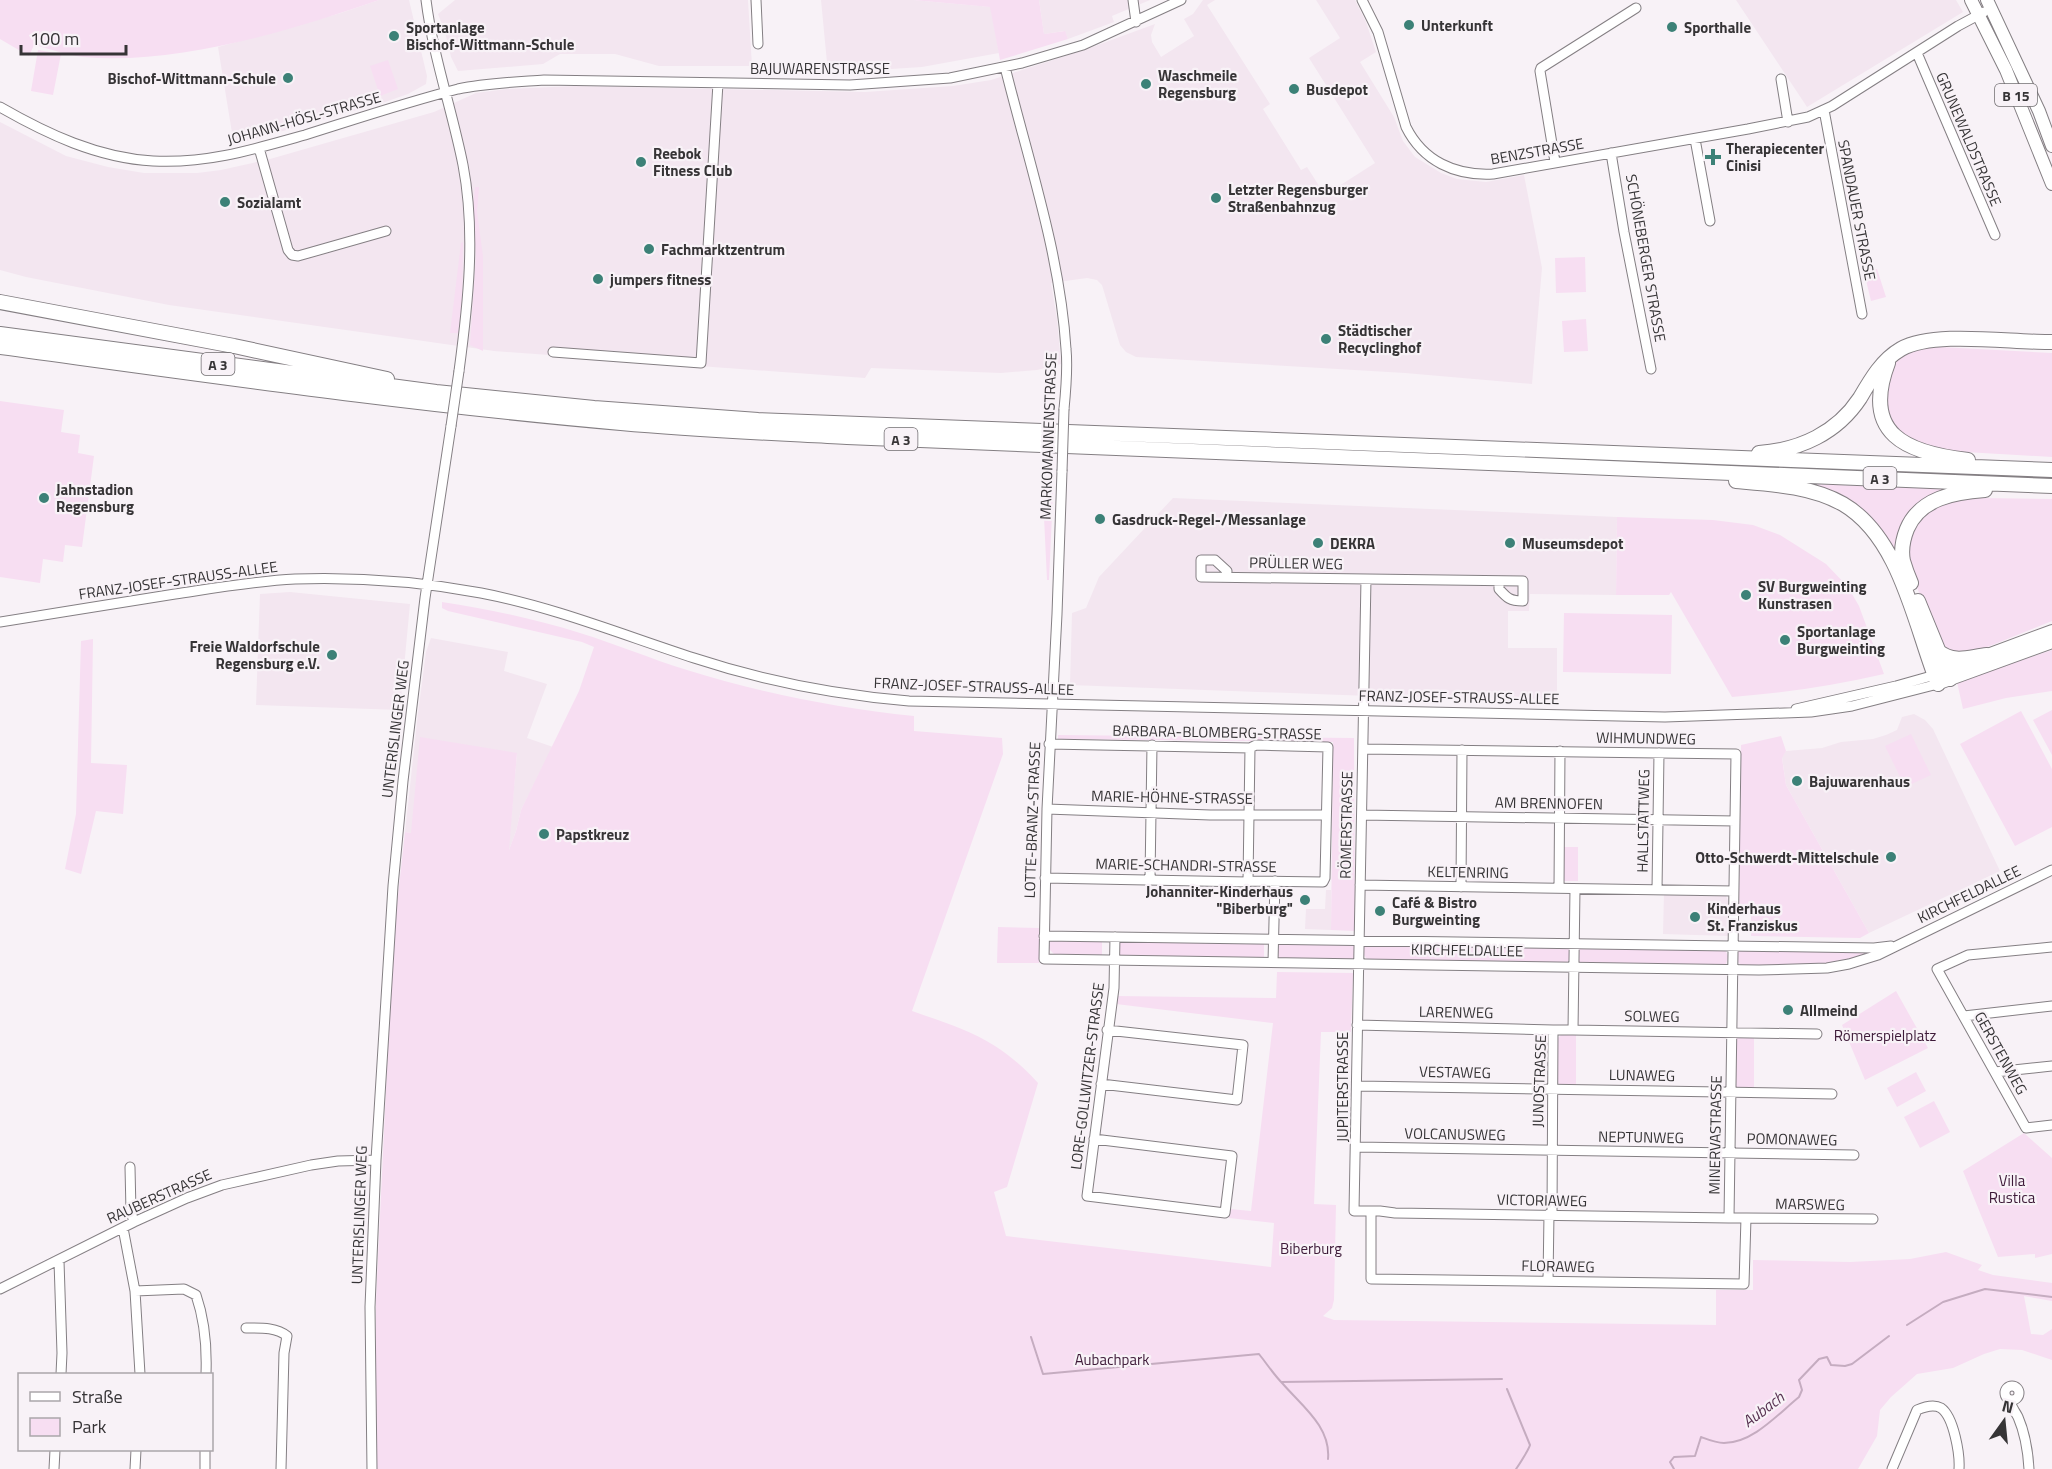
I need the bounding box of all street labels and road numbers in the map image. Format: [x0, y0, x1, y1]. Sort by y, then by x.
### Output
street label: BAJUWARENSTRASSE [750, 57, 890, 80]
street label: GRUNEWALDSTRASSE [1930, 68, 2008, 210]
road number: B 15 [1995, 84, 2037, 106]
street label: JOHANN-HÖSL-STRASSE [224, 85, 384, 151]
street label: BENZSTRASSE [1489, 131, 1585, 171]
street label: SPANDAUER STRASSE [1832, 138, 1882, 282]
street label: SCHÖNEBERGER STRASSE [1620, 172, 1672, 344]
street label: MARKOMANNENSTRASSE [1034, 352, 1062, 520]
road number: A 3 [202, 353, 234, 375]
road number: A 3 [884, 428, 918, 450]
road number: A 3 [1864, 467, 1896, 489]
street label: PRÜLLER WEG [1249, 551, 1343, 575]
street label: FRANZ-JOSEF-STRAUSS-ALLEE [77, 555, 279, 605]
street label: UNTERISLINGER WEG [375, 659, 415, 799]
street label: FRANZ-JOSEF-STRAUSS-ALLEE [873, 671, 1075, 701]
street label: FRANZ-JOSEF-STRAUSS-ALLEE [1358, 684, 1560, 710]
street label: BARBARA-BLOMBERG-STRASSE [1112, 719, 1322, 745]
street label: WIHMUNDWEG [1596, 726, 1696, 750]
street label: LOTTE-BRANZ-STRASSE [1018, 741, 1046, 899]
street label: HALLSTATTWEG [1631, 769, 1655, 873]
street label: RÖMERSTRASSE [1334, 771, 1358, 879]
street label: MARIE-HÖHNE-STRASSE [1091, 784, 1253, 810]
street label: AM BRENNOFEN [1495, 791, 1603, 815]
street label: MARIE-SCHANDRI-STRASSE [1095, 852, 1277, 878]
street label: KIRCHFELDALLEE [1913, 859, 2025, 929]
street label: KELTENRING [1427, 860, 1509, 884]
street label: KIRCHFELDALLEE [1411, 938, 1523, 962]
street label: LORE-GOLLWITZER-STRASSE [1064, 981, 1110, 1171]
street label: LARENWEG [1419, 1000, 1493, 1024]
street label: SOLWEG [1624, 1004, 1680, 1028]
street label: GERSTENWEG [1969, 1007, 2033, 1099]
street label: JUPITERSTRASSE [1331, 1032, 1354, 1142]
street label: JUNOSTRASSE [1526, 1034, 1552, 1128]
street label: VESTAWEG [1419, 1060, 1491, 1084]
street label: LUNAWEG [1609, 1063, 1675, 1087]
street label: MINERVASTRASSE [1702, 1075, 1728, 1195]
street label: VOLCANUSWEG [1404, 1122, 1506, 1146]
street label: NEPTUNWEG [1598, 1125, 1684, 1149]
street label: POMONAWEG [1746, 1127, 1838, 1151]
street label: UNTERISLINGER WEG [345, 1145, 373, 1285]
street label: RAUBERSTRASSE [103, 1163, 215, 1229]
street label: VICTORIAWEG [1497, 1188, 1587, 1212]
street label: MARSWEG [1775, 1192, 1845, 1216]
street label: FLORAWEG [1521, 1254, 1595, 1278]

